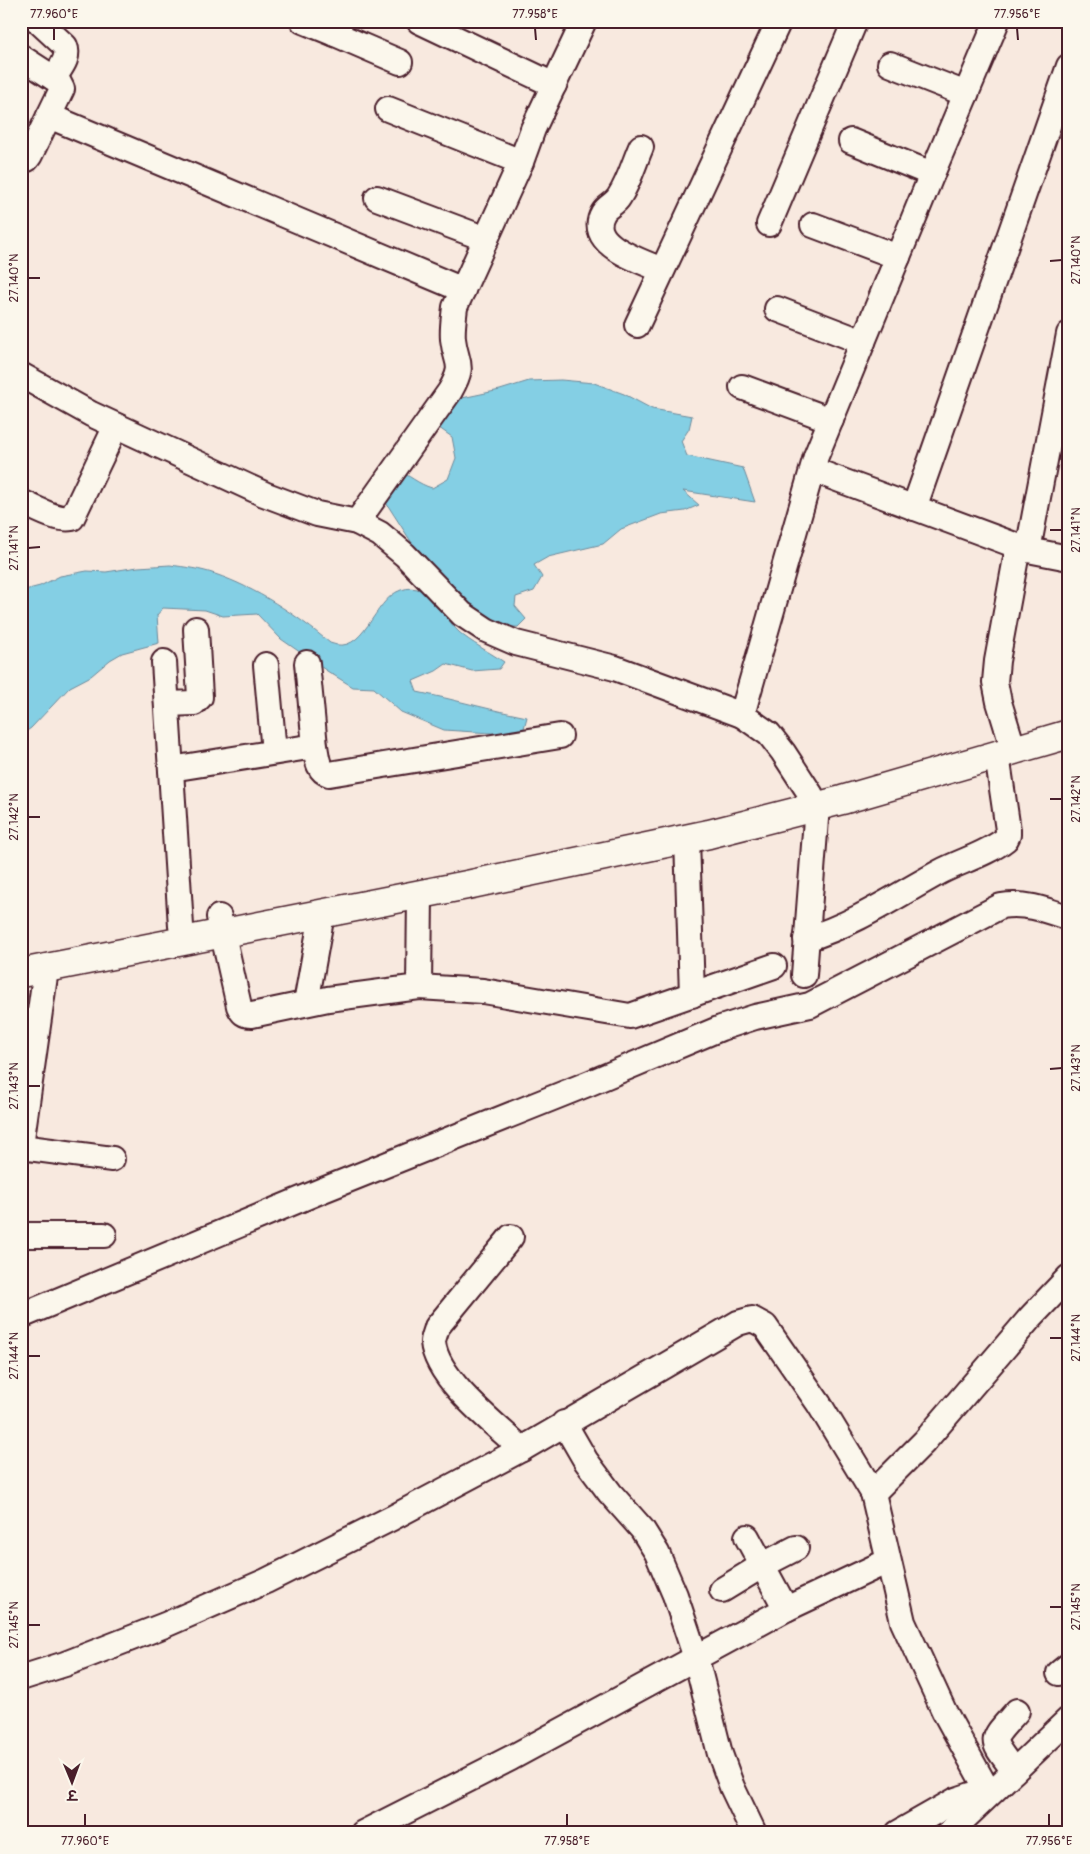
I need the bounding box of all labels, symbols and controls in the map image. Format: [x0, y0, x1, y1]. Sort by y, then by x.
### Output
text: 77.960°E [30, 7, 78, 22]
text: 77.958°E [512, 7, 558, 22]
text: 77.956°E [994, 7, 1040, 22]
text: 27.140°N [1069, 236, 1084, 284]
text: 27.140°N [7, 254, 22, 302]
text: 27.141°N [1069, 507, 1084, 553]
text: 27.141°N [7, 525, 22, 571]
text: 27.142°N [1069, 775, 1084, 823]
text: 27.142°N [7, 793, 22, 841]
text: 27.143°N [1069, 1044, 1084, 1092]
text: 27.143°N [7, 1062, 22, 1110]
text: 27.144°N [1069, 1314, 1084, 1362]
text: 27.144°N [7, 1332, 22, 1380]
text: 27.145°N [1069, 1583, 1084, 1631]
text: 27.145°N [7, 1601, 22, 1649]
north arrow [48, 1756, 98, 1806]
text: उ [66, 1786, 79, 1803]
text: 77.960°E [61, 1834, 109, 1849]
text: 77.958°E [544, 1834, 590, 1849]
text: 77.956°E [1026, 1834, 1072, 1849]

